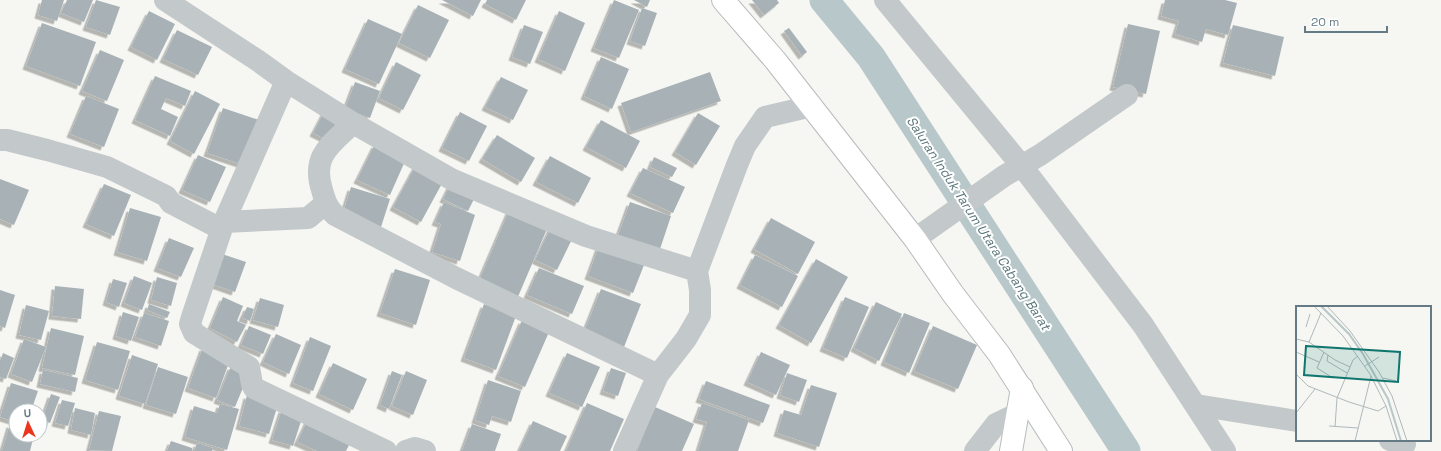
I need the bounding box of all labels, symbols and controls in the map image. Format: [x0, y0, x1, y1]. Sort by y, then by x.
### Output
scale bar [1305, 8, 1387, 34]
text: 20 m [1311, 14, 1339, 30]
water label: Saluran Induk Tarum Utara Cabang Barat [903, 113, 1055, 334]
inset map [1296, 306, 1431, 441]
north arrow [8, 403, 48, 443]
text: U [23, 406, 31, 420]

